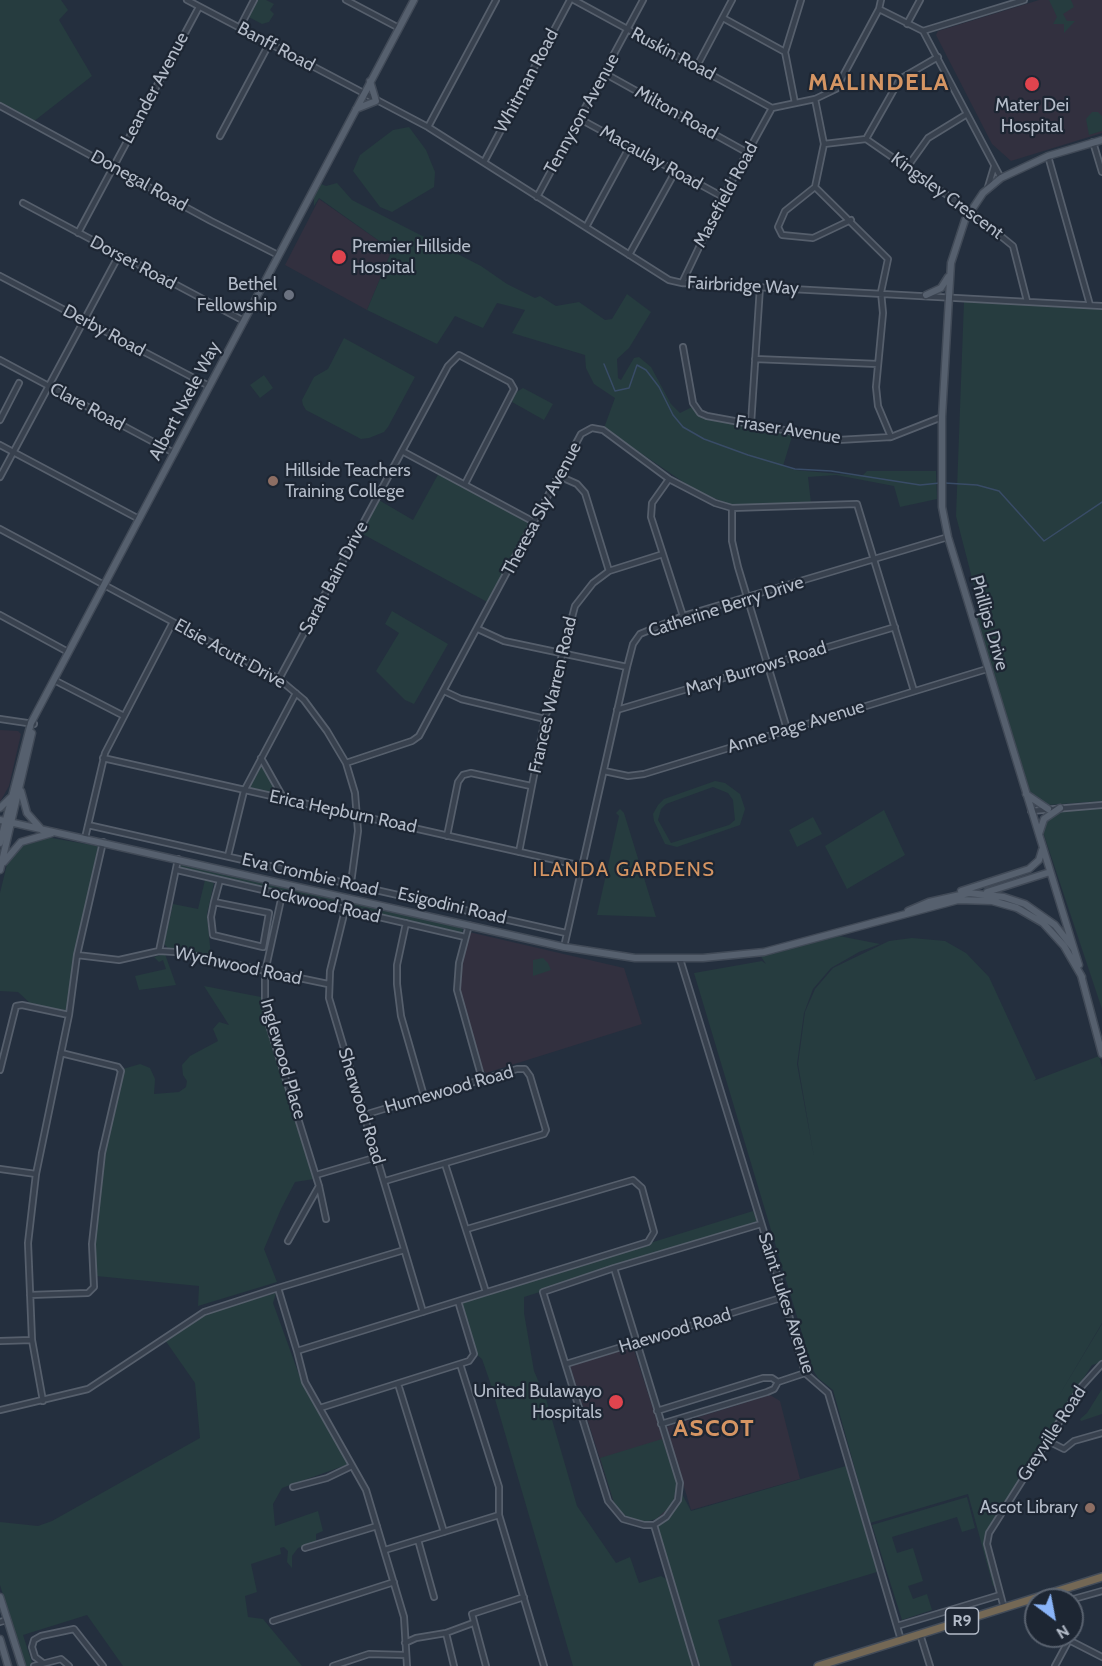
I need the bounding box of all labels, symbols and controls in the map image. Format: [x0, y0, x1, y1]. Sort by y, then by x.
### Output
street label: Banff Road [234, 18, 318, 76]
street label: Ruskin Road [627, 23, 719, 85]
street label: Whitman Road [491, 25, 563, 137]
street label: Leander Avenue [117, 29, 193, 147]
street label: Tennyson Avenue [540, 50, 624, 178]
district label: MALINDELA [808, 69, 950, 97]
marker: Mater Dei Hospital [1023, 75, 1041, 93]
street label: Milton Road [631, 81, 721, 145]
place label: Mater Dei Hospital [995, 95, 1069, 138]
street label: Macaulay Road [596, 121, 706, 195]
street label: Masefield Road [689, 139, 763, 251]
street label: Donegal Road [87, 146, 191, 216]
street label: Kingsley Crescent [887, 148, 1007, 244]
street label: Dorset Road [86, 231, 180, 295]
place label: Premier Hillside Hospital [352, 236, 471, 278]
marker: Premier Hillside Hospital [330, 248, 348, 266]
street label: Fairbridge Way [687, 272, 799, 300]
place label: Bethel Fellowship [197, 274, 277, 316]
marker: Bethel Fellowship [282, 288, 296, 302]
street label: Derby Road [59, 300, 149, 362]
street label: Albert Nxele Way [145, 338, 225, 464]
street label: Clare Road [46, 378, 128, 436]
street label: Fraser Avenue [734, 411, 842, 449]
street label: Theresa Sly Avenue [498, 439, 586, 579]
place label: Hillside Teachers Training College [285, 460, 411, 502]
marker: Hillside Teachers Training College [266, 474, 280, 488]
street label: Sarah Bain Drive [295, 518, 373, 638]
street label: Catherine Berry Drive [645, 572, 807, 642]
street label: Phillips Drive [965, 573, 1013, 673]
street label: Elsie Acutt Drive [171, 615, 289, 693]
street label: Frances Warren Road [524, 615, 582, 775]
street label: Mary Burrows Road [683, 637, 829, 701]
street label: Anne Page Avenue [725, 696, 867, 758]
street label: Erica Hepburn Road [267, 786, 419, 838]
street label: Eva Crombie Road [240, 849, 380, 901]
district label: ILANDA GARDENS [533, 858, 715, 882]
street label: Lockwood Road [260, 880, 382, 928]
street label: Esigodini Road [396, 883, 508, 929]
street label: Wychwood Road [172, 942, 304, 990]
street label: Inglewood Place [256, 996, 310, 1122]
street label: Sherwood Road [333, 1045, 389, 1167]
street label: Humewood Road [382, 1061, 516, 1119]
street label: Saint Lukes Avenue [753, 1230, 819, 1376]
street label: Haewood Road [616, 1304, 734, 1358]
place label: United Bulawayo Hospitals [473, 1381, 602, 1424]
street label: Greyville Road [1013, 1382, 1091, 1486]
marker: United Bulawayo Hospitals [607, 1393, 625, 1411]
district label: ASCOT [673, 1415, 755, 1443]
place label: Ascot Library [980, 1497, 1078, 1519]
marker: Ascot Library [1083, 1501, 1097, 1515]
north arrow [1024, 1588, 1084, 1648]
road number: R9 [946, 1608, 978, 1634]
text: N [1053, 1621, 1073, 1643]

